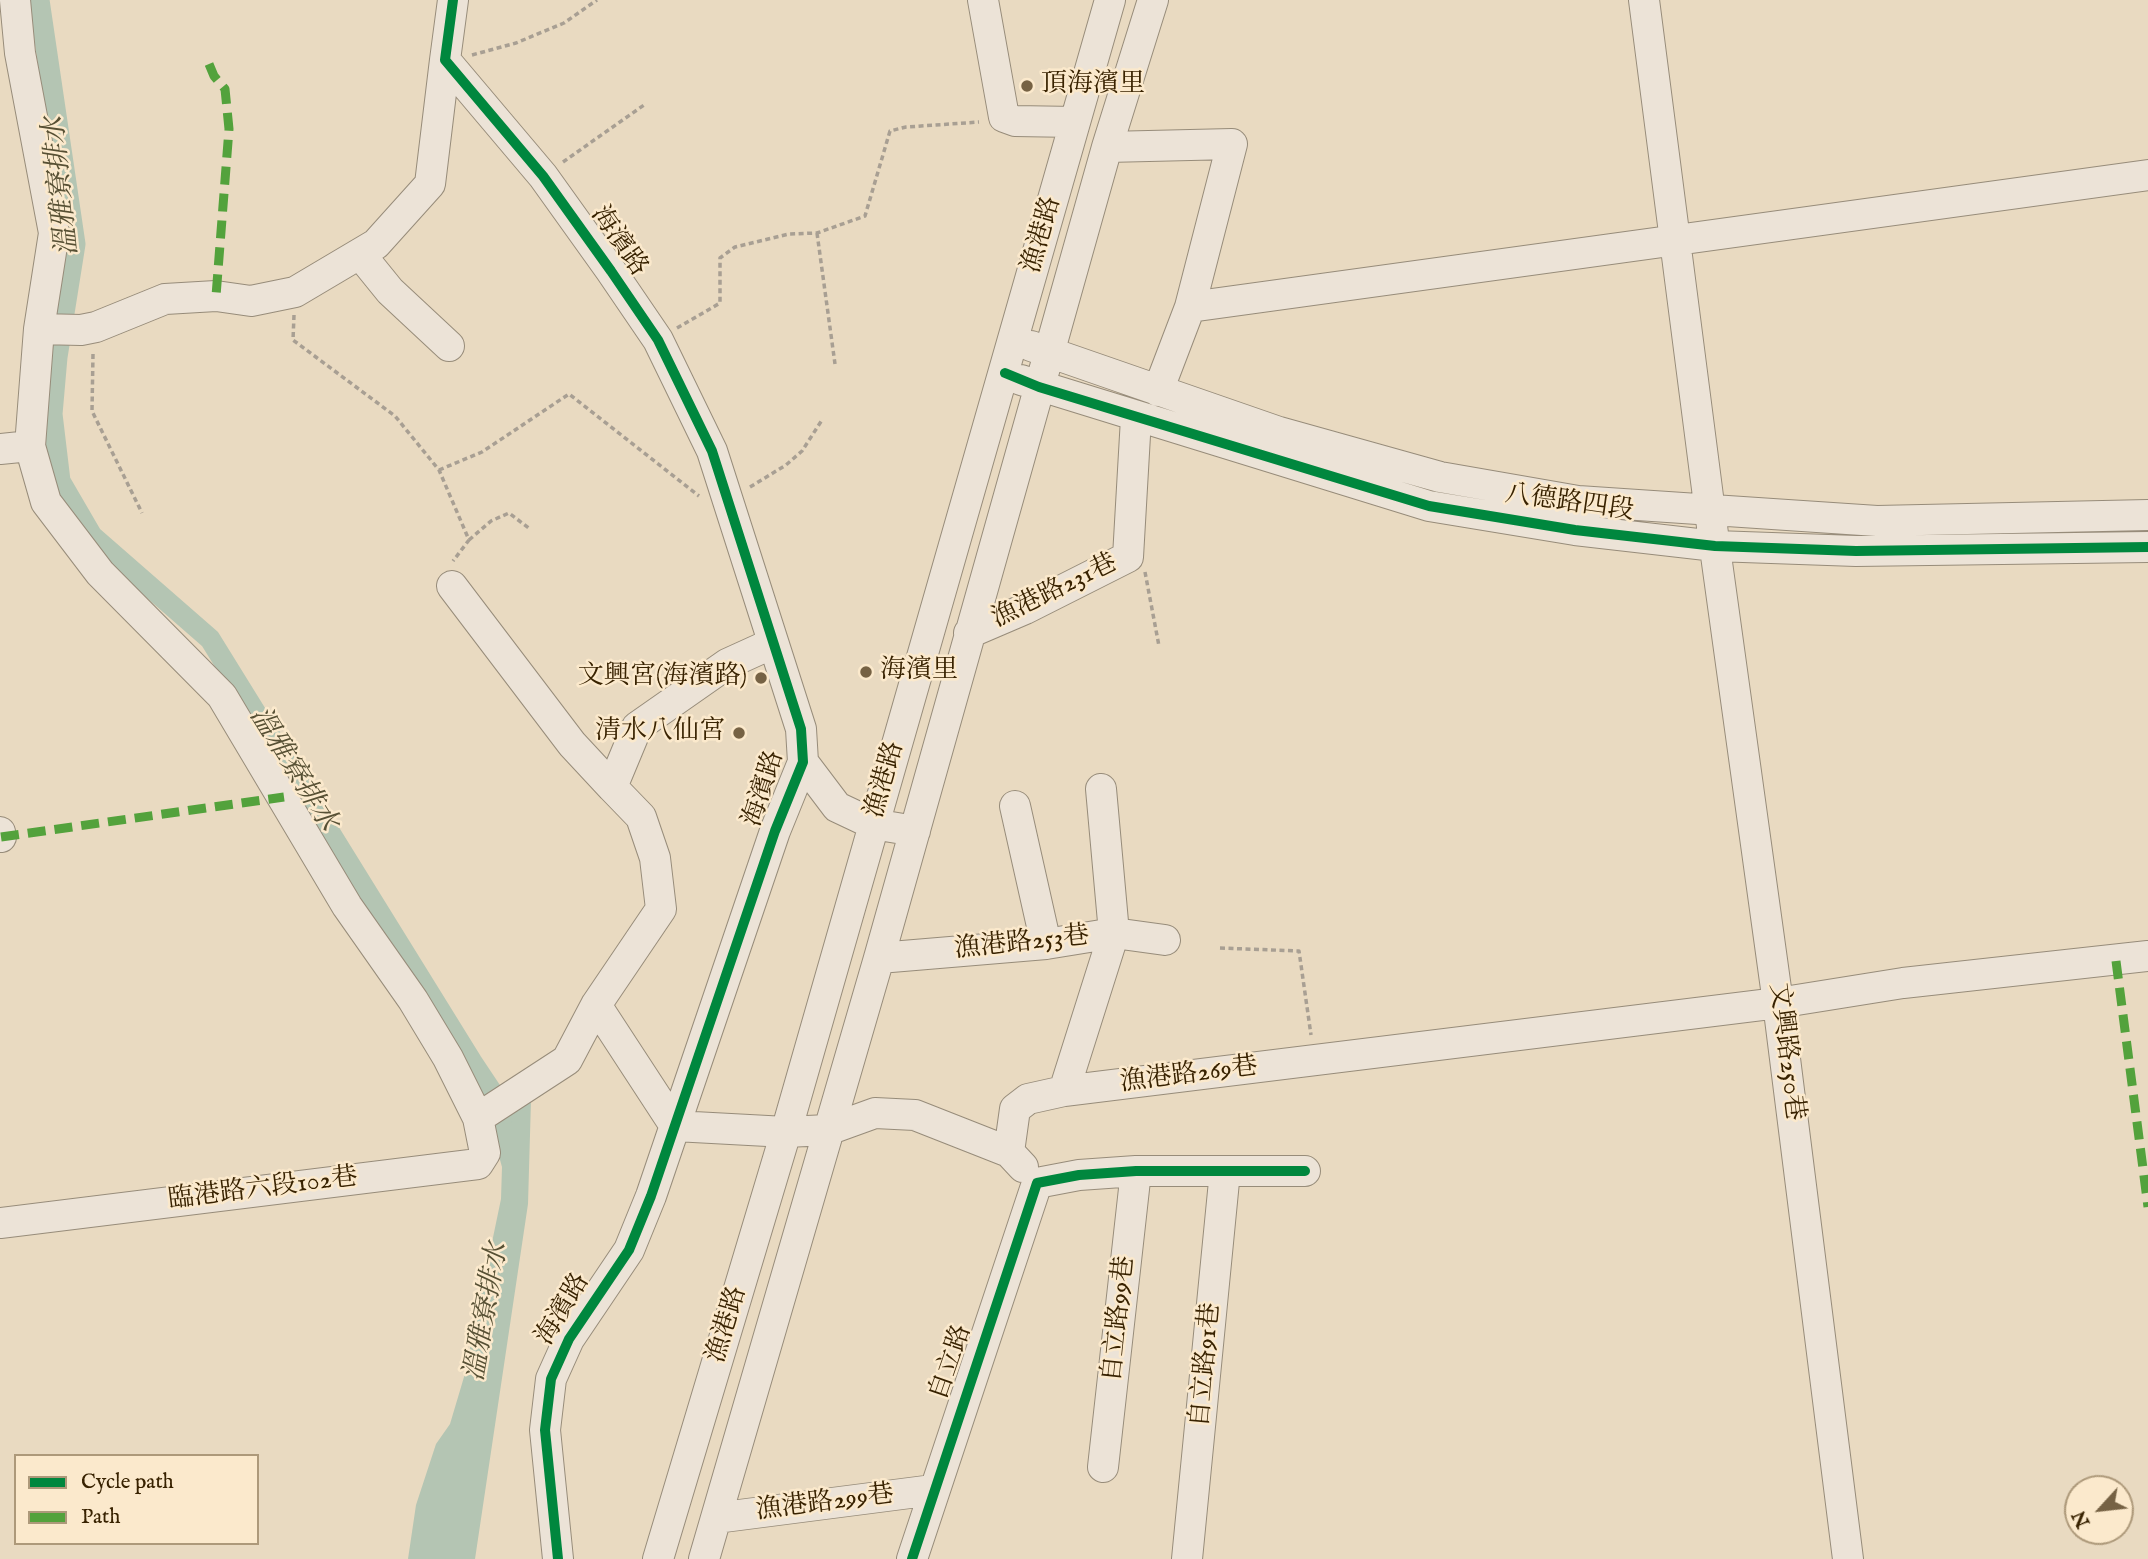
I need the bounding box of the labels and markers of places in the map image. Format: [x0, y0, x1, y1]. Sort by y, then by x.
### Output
place label: 頂海濱里 [1041, 70, 1145, 102]
marker: 頂海濱里 [1019, 78, 1035, 94]
place label: 海濱里 [880, 656, 958, 688]
place label: 文興宮(海濱路) [578, 662, 747, 694]
marker: 海濱里 [858, 664, 874, 680]
marker: 文興宮(海濱路) [753, 670, 769, 686]
place label: 清水八仙宮 [595, 717, 725, 749]
marker: 清水八仙宮 [731, 725, 747, 741]

